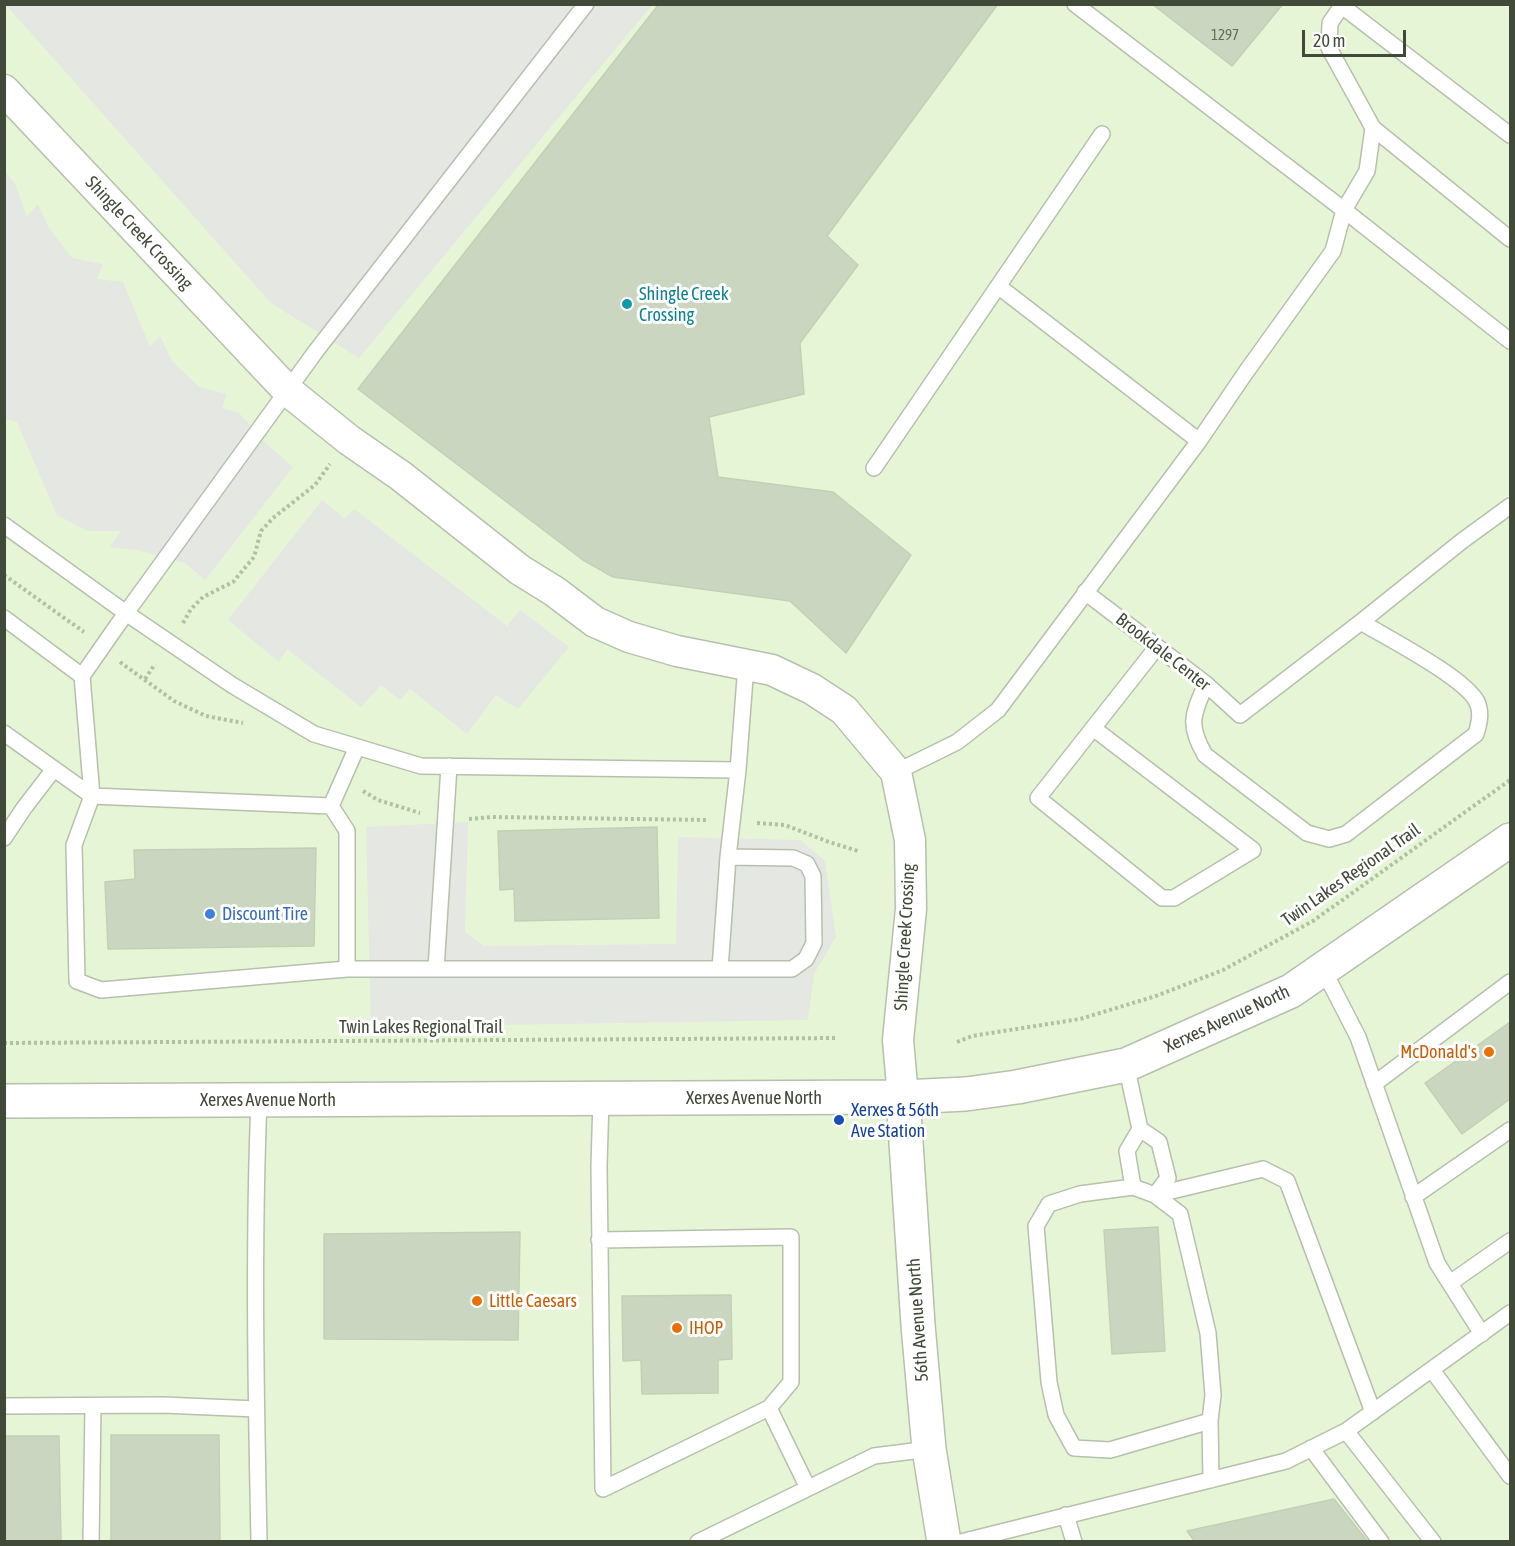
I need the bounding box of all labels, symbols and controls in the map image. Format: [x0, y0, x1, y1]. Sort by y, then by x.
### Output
scale bar [1305, 18, 1408, 56]
house number: 1297 [1211, 26, 1239, 44]
text: 20 m [1313, 30, 1345, 51]
street label: Shingle Creek Crossing [81, 172, 197, 294]
place label: Shingle Creek Crossing [639, 283, 729, 326]
marker: Shingle Creek Crossing [620, 297, 634, 311]
street label: Brookdale Center [1111, 608, 1215, 696]
street label: Twin Lakes Regional Trail [1278, 819, 1424, 931]
street label: Shingle Creek Crossing [890, 863, 920, 1011]
place label: Discount Tire [222, 903, 308, 925]
marker: Discount Tire [203, 907, 217, 921]
street label: Xerxes Avenue North [1161, 981, 1293, 1057]
street label: Twin Lakes Regional Trail [339, 1016, 503, 1038]
place label: McDonald's [1400, 1041, 1477, 1063]
marker: McDonald's [1482, 1045, 1496, 1059]
street label: Xerxes Avenue North [686, 1087, 822, 1109]
street label: Xerxes Avenue North [200, 1089, 336, 1111]
place label: Xerxes & 56th Ave Station [851, 1099, 939, 1142]
marker: Xerxes & 56th Ave Station [832, 1113, 846, 1127]
street label: 56th Avenue North [903, 1258, 933, 1382]
place label: Little Caesars [489, 1290, 577, 1312]
marker: Little Caesars [470, 1294, 484, 1308]
place label: IHOP [689, 1317, 723, 1339]
marker: IHOP [670, 1321, 684, 1335]

